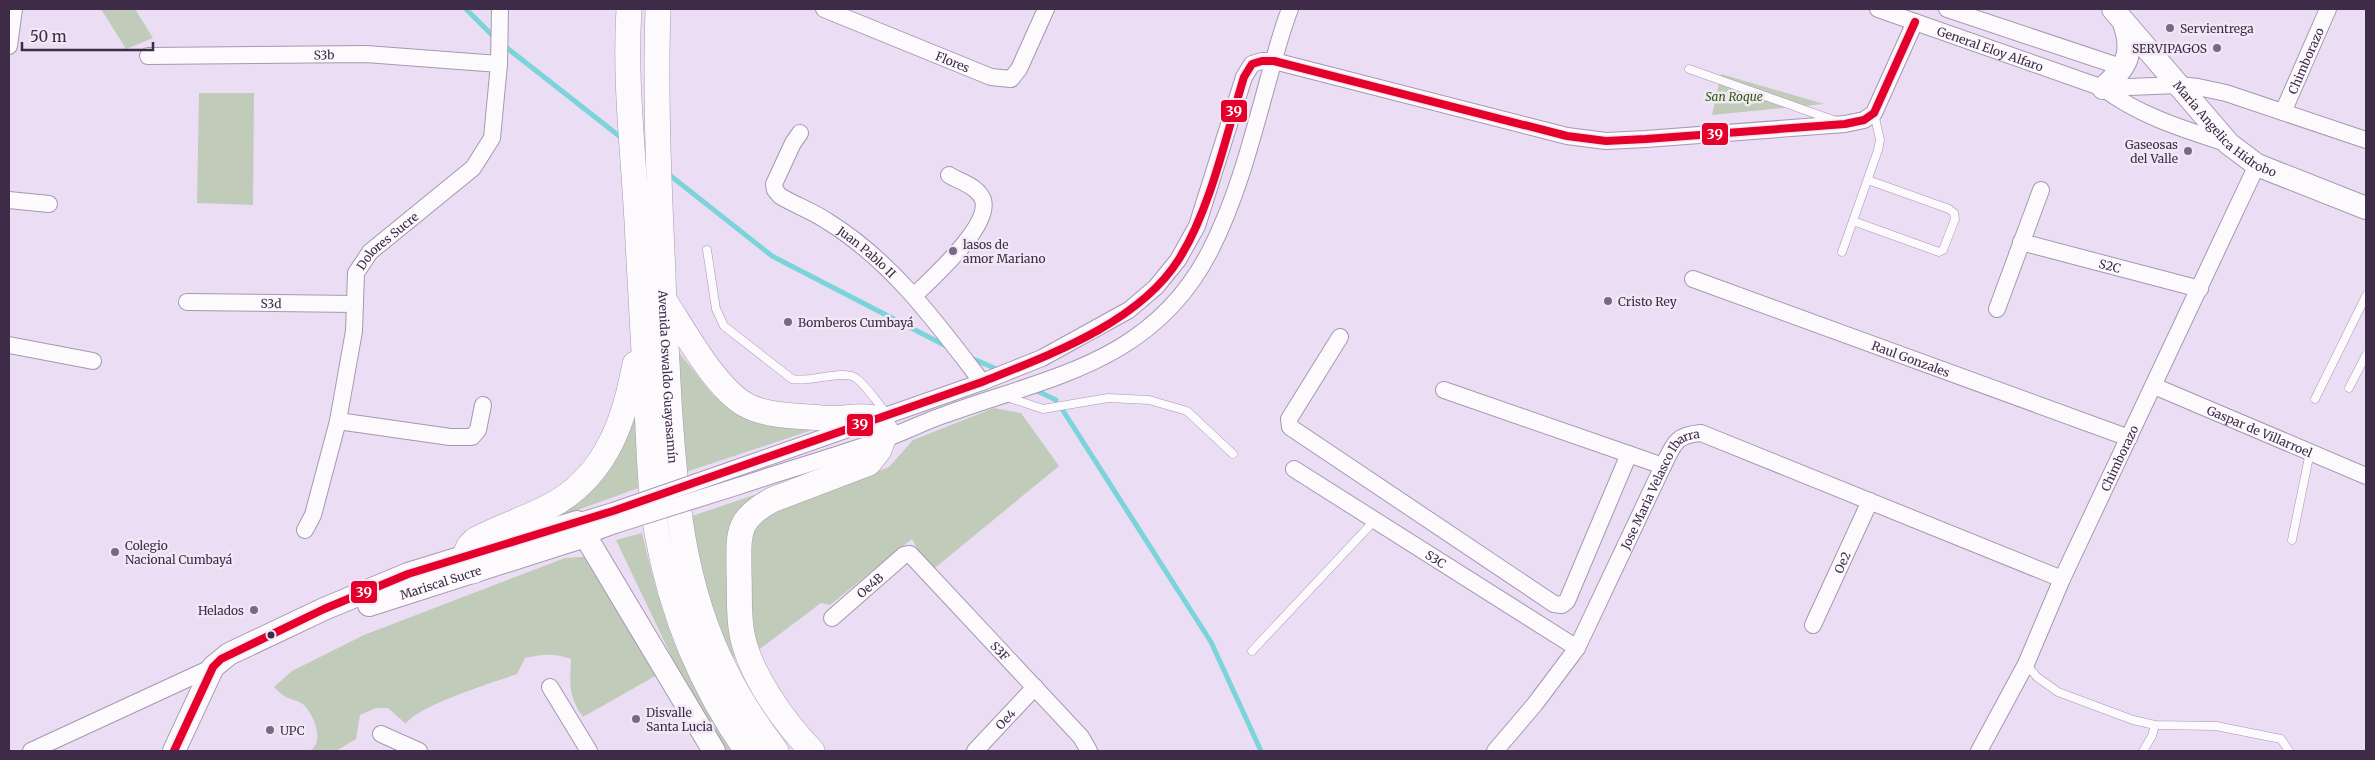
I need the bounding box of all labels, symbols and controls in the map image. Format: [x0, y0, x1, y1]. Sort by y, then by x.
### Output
scale bar [22, 20, 154, 52]
place label: Servientrega [2180, 21, 2254, 36]
marker: Servientrega [2164, 22, 2176, 34]
street label: General Eloy Alfaro [1935, 23, 2045, 74]
street label: Chimborazo [2284, 25, 2327, 96]
text: 50 m [30, 27, 67, 46]
place label: SERVIPAGOS [2132, 41, 2207, 56]
marker: SERVIPAGOS [2211, 42, 2223, 54]
street label: S3b [314, 47, 334, 62]
street label: Flores [934, 48, 972, 75]
street label: Maria Angelica Hidrobo [2170, 77, 2279, 179]
park label: San Roque [1705, 89, 1763, 104]
line badge: 39 [1220, 99, 1248, 123]
text: 39 [1226, 102, 1242, 120]
line badge: 39 [1701, 122, 1729, 146]
text: 39 [1707, 125, 1723, 143]
place label: Gaseosas del Valle [2125, 137, 2178, 166]
marker: Gaseosas del Valle [2182, 145, 2194, 157]
street label: Dolores Sucre [353, 209, 421, 272]
street label: Juan Pablo II [834, 222, 899, 281]
place label: lasos de amor Mariano [963, 237, 1045, 266]
marker: lasos de amor Mariano [947, 245, 959, 257]
street label: S2C [2097, 255, 2123, 275]
street label: Avenida Oswaldo Guayasamín [656, 289, 681, 464]
place label: Cristo Rey [1618, 294, 1677, 309]
street label: S3d [260, 295, 282, 311]
marker: Cristo Rey [1602, 295, 1614, 307]
place label: Bomberos Cumbayá [798, 315, 914, 330]
marker: Bomberos Cumbayá [782, 316, 794, 328]
street label: Raul Gonzales [1870, 337, 1952, 380]
street label: Gaspar de Villarroel [2205, 402, 2315, 460]
line badge: 39 [846, 413, 874, 437]
text: 39 [852, 415, 868, 433]
street label: Chimborazo [2097, 423, 2141, 493]
street label: Jose Maria Velasco Ibarra [1617, 426, 1701, 552]
place label: Colegio Nacional Cumbayá [125, 538, 233, 567]
marker: Colegio Nacional Cumbayá [109, 546, 121, 558]
street label: S3C [1423, 547, 1449, 571]
street label: Oe2 [1830, 549, 1853, 576]
street label: Mariscal Sucre [398, 562, 483, 602]
street label: Oe4B [853, 569, 886, 601]
line badge: 39 [350, 580, 378, 604]
text: 39 [356, 583, 372, 601]
place label: Helados [198, 603, 244, 618]
marker: Helados [248, 604, 260, 616]
unlabelled marker [266, 630, 276, 640]
street label: S3F [988, 638, 1013, 664]
place label: Disvalle Santa Lucia [646, 705, 713, 734]
street label: Oe4 [992, 705, 1019, 732]
marker: Disvalle Santa Lucia [630, 713, 642, 725]
place label: UPC [280, 723, 305, 738]
marker: UPC [264, 724, 276, 736]

